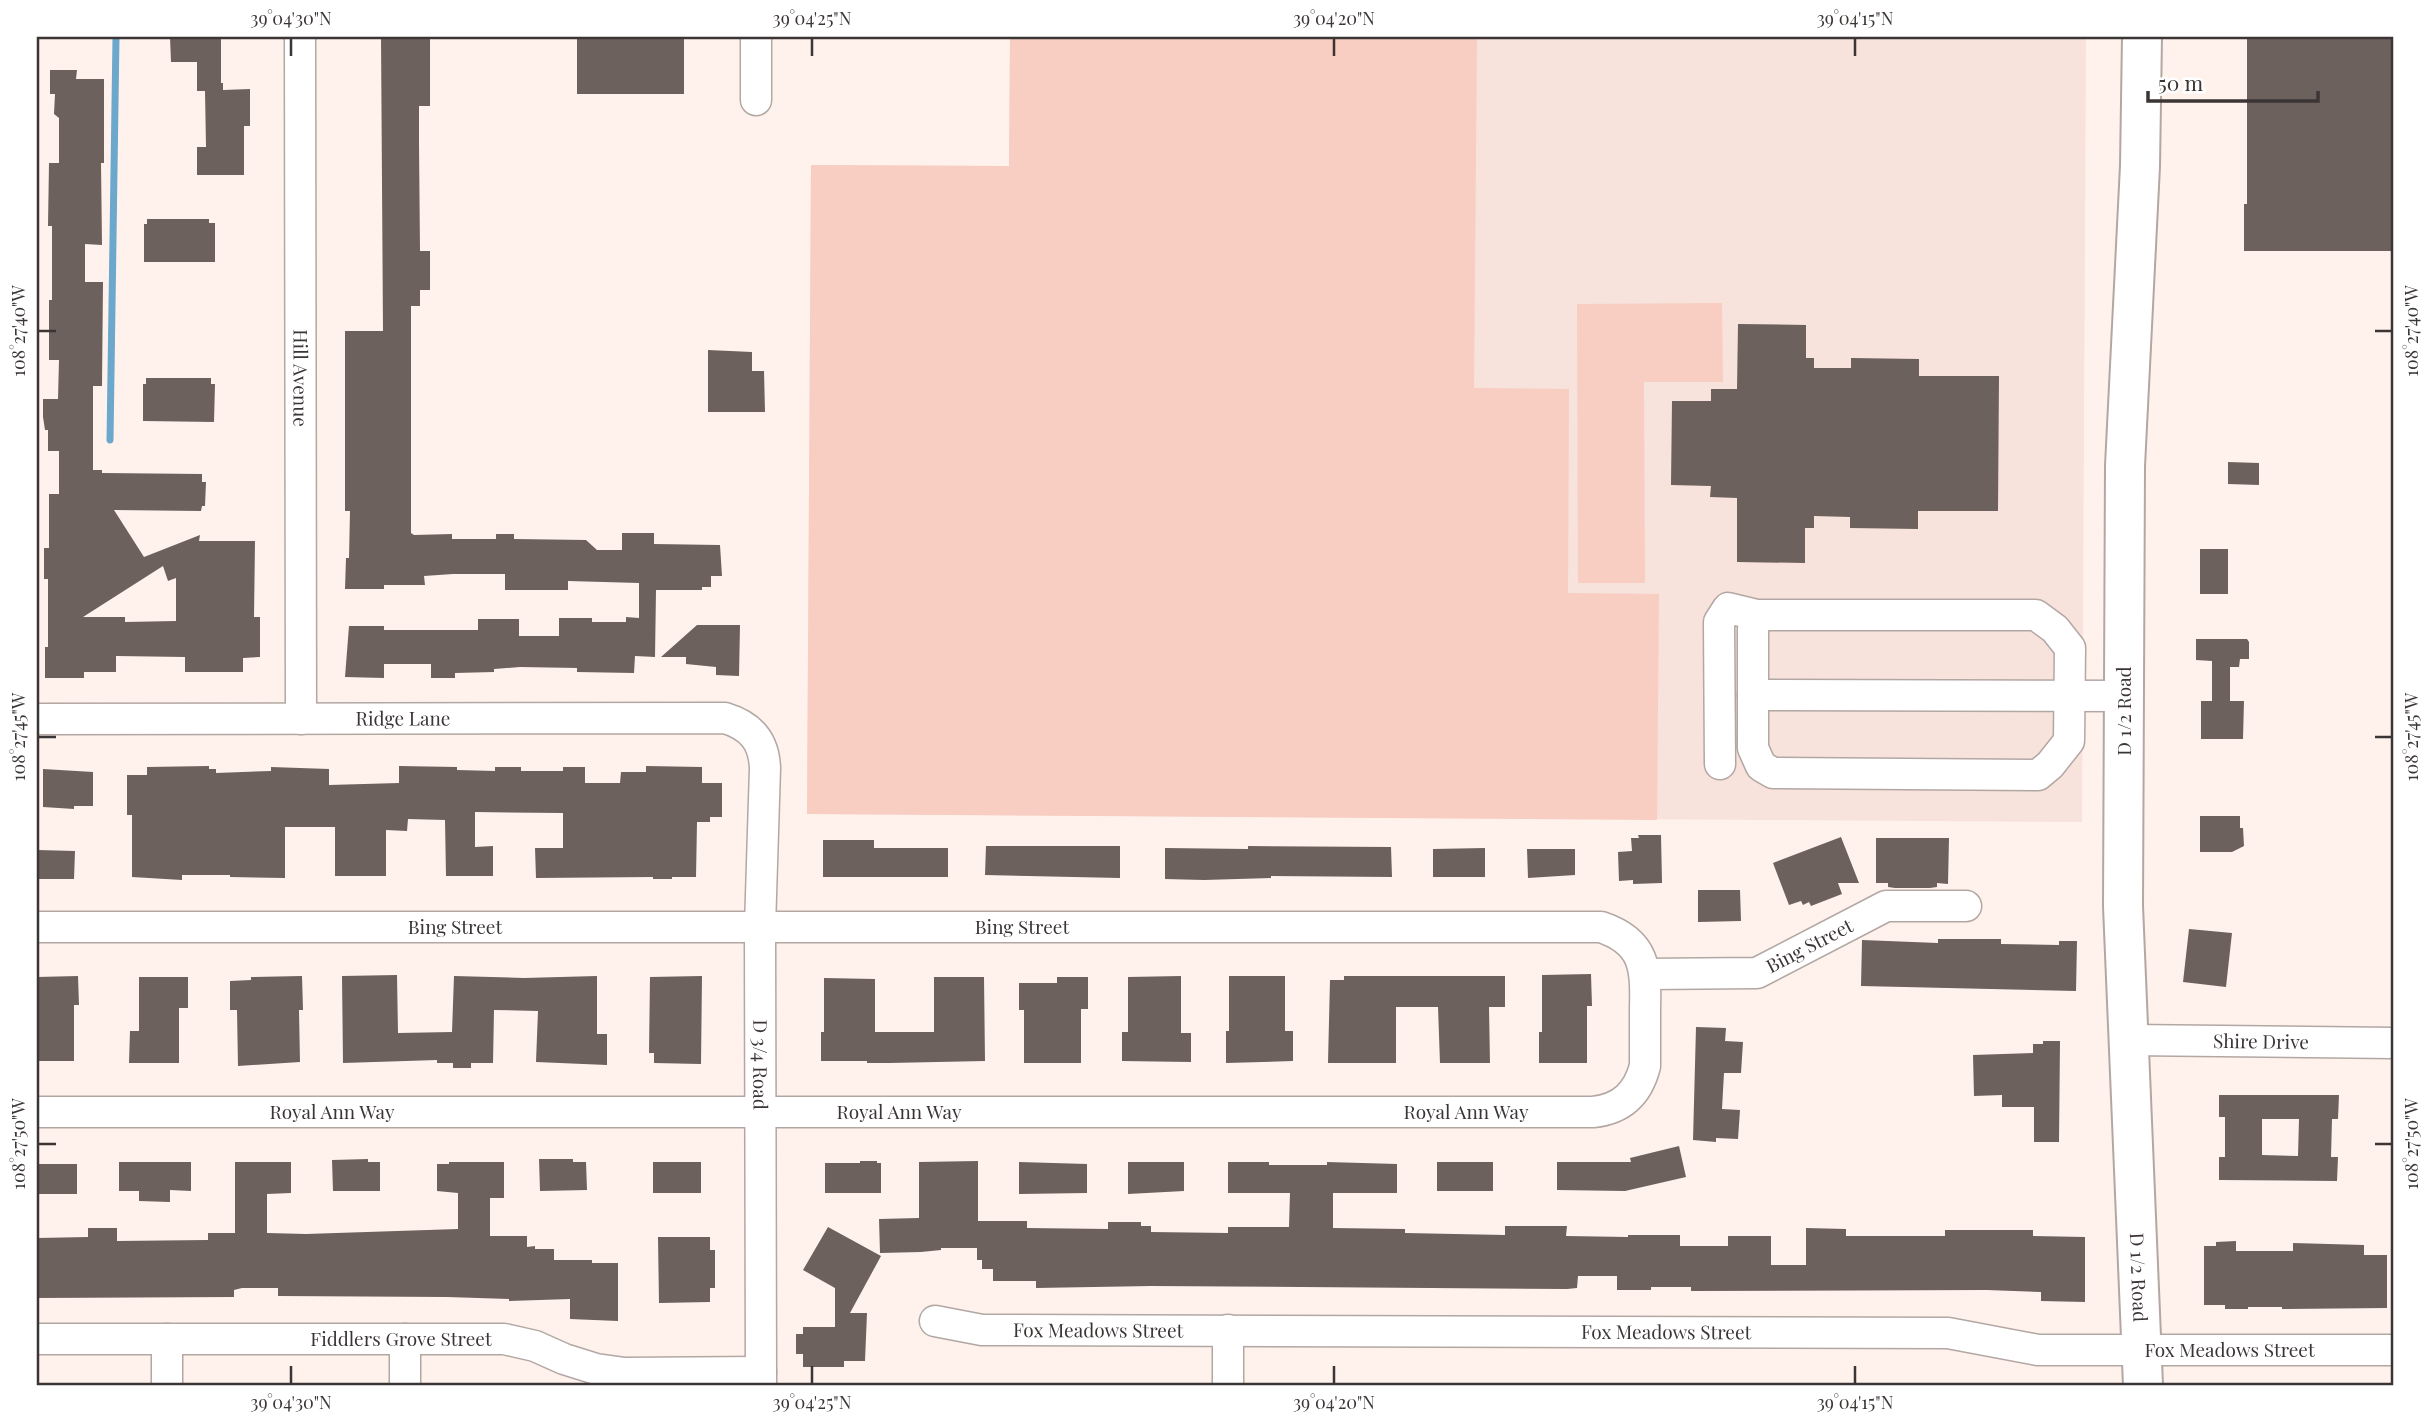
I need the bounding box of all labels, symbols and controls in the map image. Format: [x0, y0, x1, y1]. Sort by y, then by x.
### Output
text: 39°04'30"N [250, 6, 332, 30]
text: 39°04'25"N [773, 6, 852, 30]
text: 39°04'20"N [1293, 6, 1375, 30]
text: 39°04'15"N [1817, 6, 1894, 30]
scale bar [2148, 60, 2317, 104]
text: 50 m [2158, 68, 2204, 96]
text: 108°27'40"W [6, 285, 30, 377]
text: 108°27'40"W [2399, 285, 2423, 377]
street label: Hill Avenue [288, 329, 315, 427]
street label: D 1/2 Road [2110, 666, 2136, 756]
text: 108°27'45"W [6, 692, 30, 781]
text: 108°27'45"W [2399, 692, 2423, 781]
street label: Ridge Lane [356, 704, 450, 731]
street label: Bing Street [1761, 912, 1857, 978]
street label: Bing Street [408, 913, 502, 939]
street label: Bing Street [975, 913, 1069, 939]
street label: D 3/4 Road [748, 1020, 774, 1110]
street label: Shire Drive [2213, 1027, 2309, 1054]
text: 108°27'50"W [6, 1098, 30, 1190]
street label: Royal Ann Way [270, 1098, 395, 1124]
street label: Royal Ann Way [837, 1098, 962, 1124]
street label: Royal Ann Way [1404, 1098, 1529, 1124]
text: 108°27'50"W [2399, 1098, 2423, 1190]
street label: D 1/2 Road [2125, 1232, 2154, 1322]
street label: Fox Meadows Street [1013, 1316, 1184, 1343]
street label: Fox Meadows Street [1581, 1318, 1752, 1344]
street label: Fiddlers Grove Street [310, 1325, 492, 1351]
street label: Fox Meadows Street [2144, 1336, 2315, 1362]
text: 39°04'30"N [250, 1390, 332, 1414]
text: 39°04'25"N [773, 1390, 852, 1414]
text: 39°04'20"N [1293, 1390, 1375, 1414]
text: 39°04'15"N [1817, 1390, 1894, 1414]

